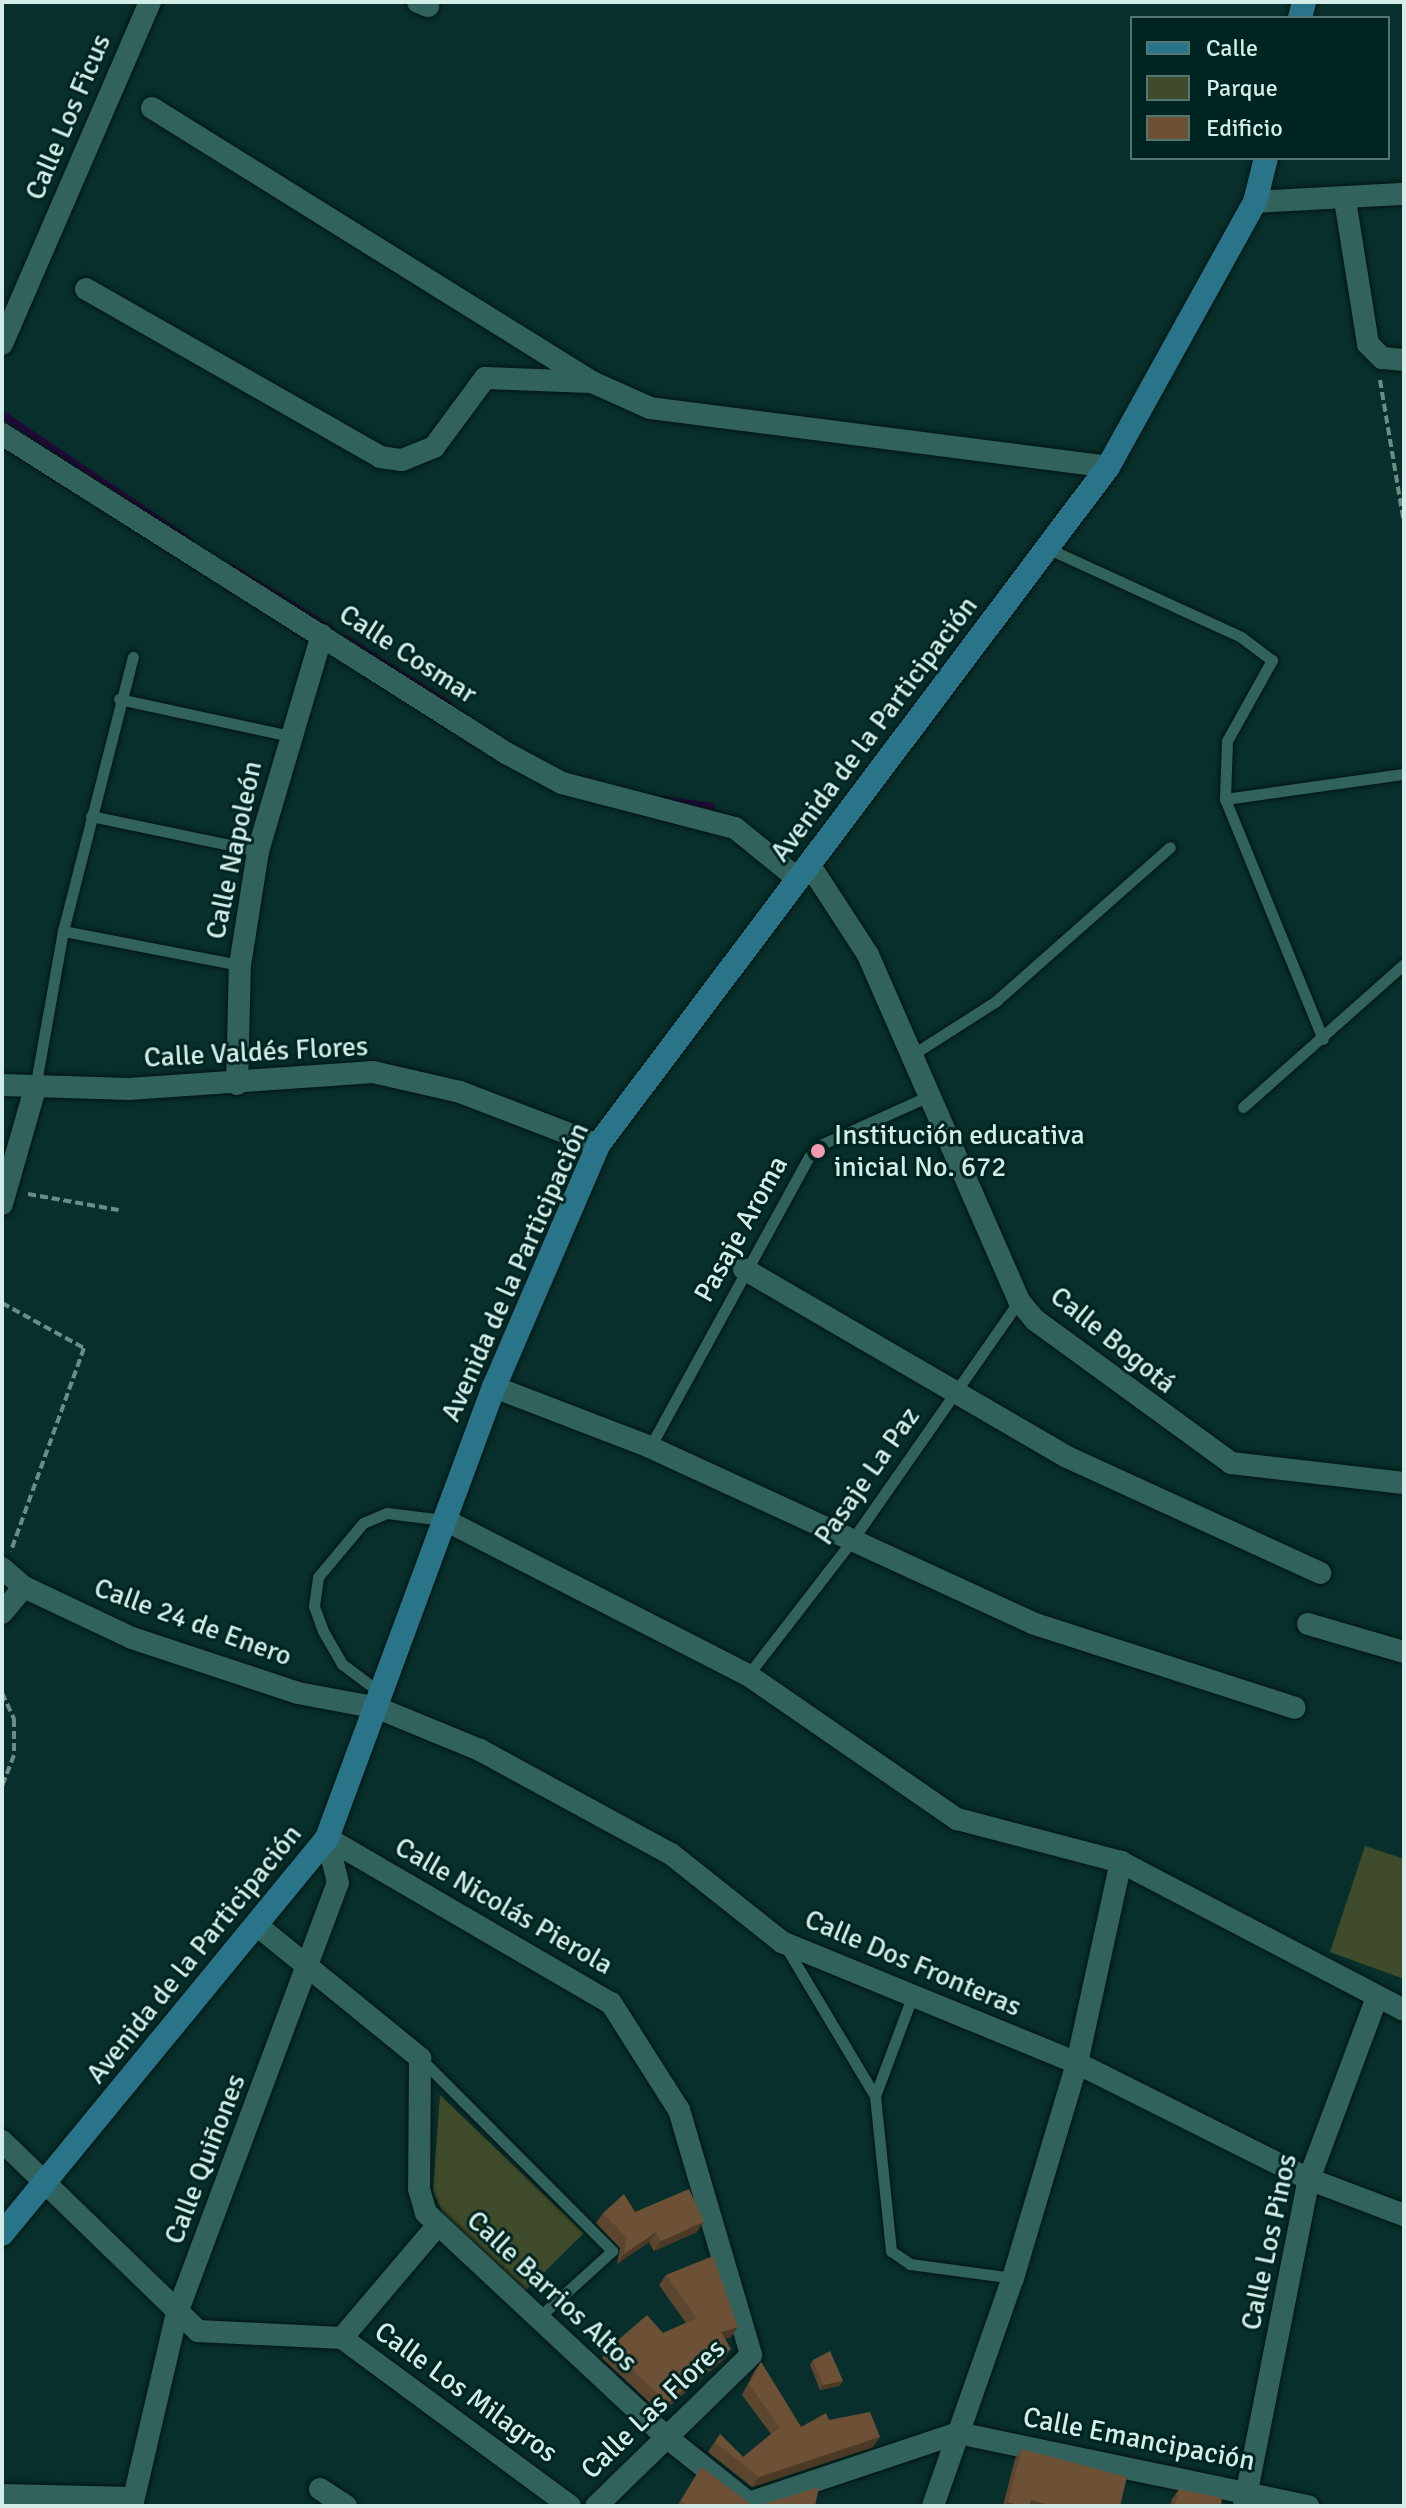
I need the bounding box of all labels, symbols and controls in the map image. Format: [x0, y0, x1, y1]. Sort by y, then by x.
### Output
legend [1130, 16, 1390, 160]
street label: Calle Los Ficus [18, 29, 118, 205]
text: Calle [1206, 33, 1258, 63]
text: Parque [1206, 73, 1278, 103]
text: Edificio [1206, 113, 1283, 143]
street label: Avenida de la Participación [763, 590, 985, 868]
street label: Calle Cosmar [333, 597, 483, 711]
street label: Calle Napoleón [199, 758, 269, 942]
street label: Calle Valdés Flores [143, 1029, 369, 1075]
street label: Avenida de la Participación [434, 1117, 596, 1427]
place label: Institución educativa inicial No. 672 [834, 1118, 1085, 1184]
marker: Institución educativa inicial No. 672 [809, 1142, 827, 1160]
street label: Pasaje Aroma [687, 1150, 795, 1308]
street label: Calle Bogotá [1044, 1279, 1182, 1401]
street label: Pasaje La Paz [807, 1401, 927, 1551]
street label: Calle 24 de Enero [90, 1571, 296, 1673]
street label: Avenida de la Participación [79, 1818, 309, 2090]
street label: Calle Nicolás Pierola [389, 1830, 619, 1982]
street label: Calle Dos Fronteras [800, 1902, 1026, 2024]
street label: Calle Quiñones [157, 2069, 253, 2249]
street label: Calle Los Pinos [1234, 2151, 1304, 2333]
street label: Calle Barrios Altos [460, 2203, 644, 2379]
street label: Calle Los Milagros [368, 2314, 564, 2470]
street label: Calle Las Flores [574, 2332, 732, 2486]
street label: Calle Emancipación [1020, 2400, 1258, 2478]

